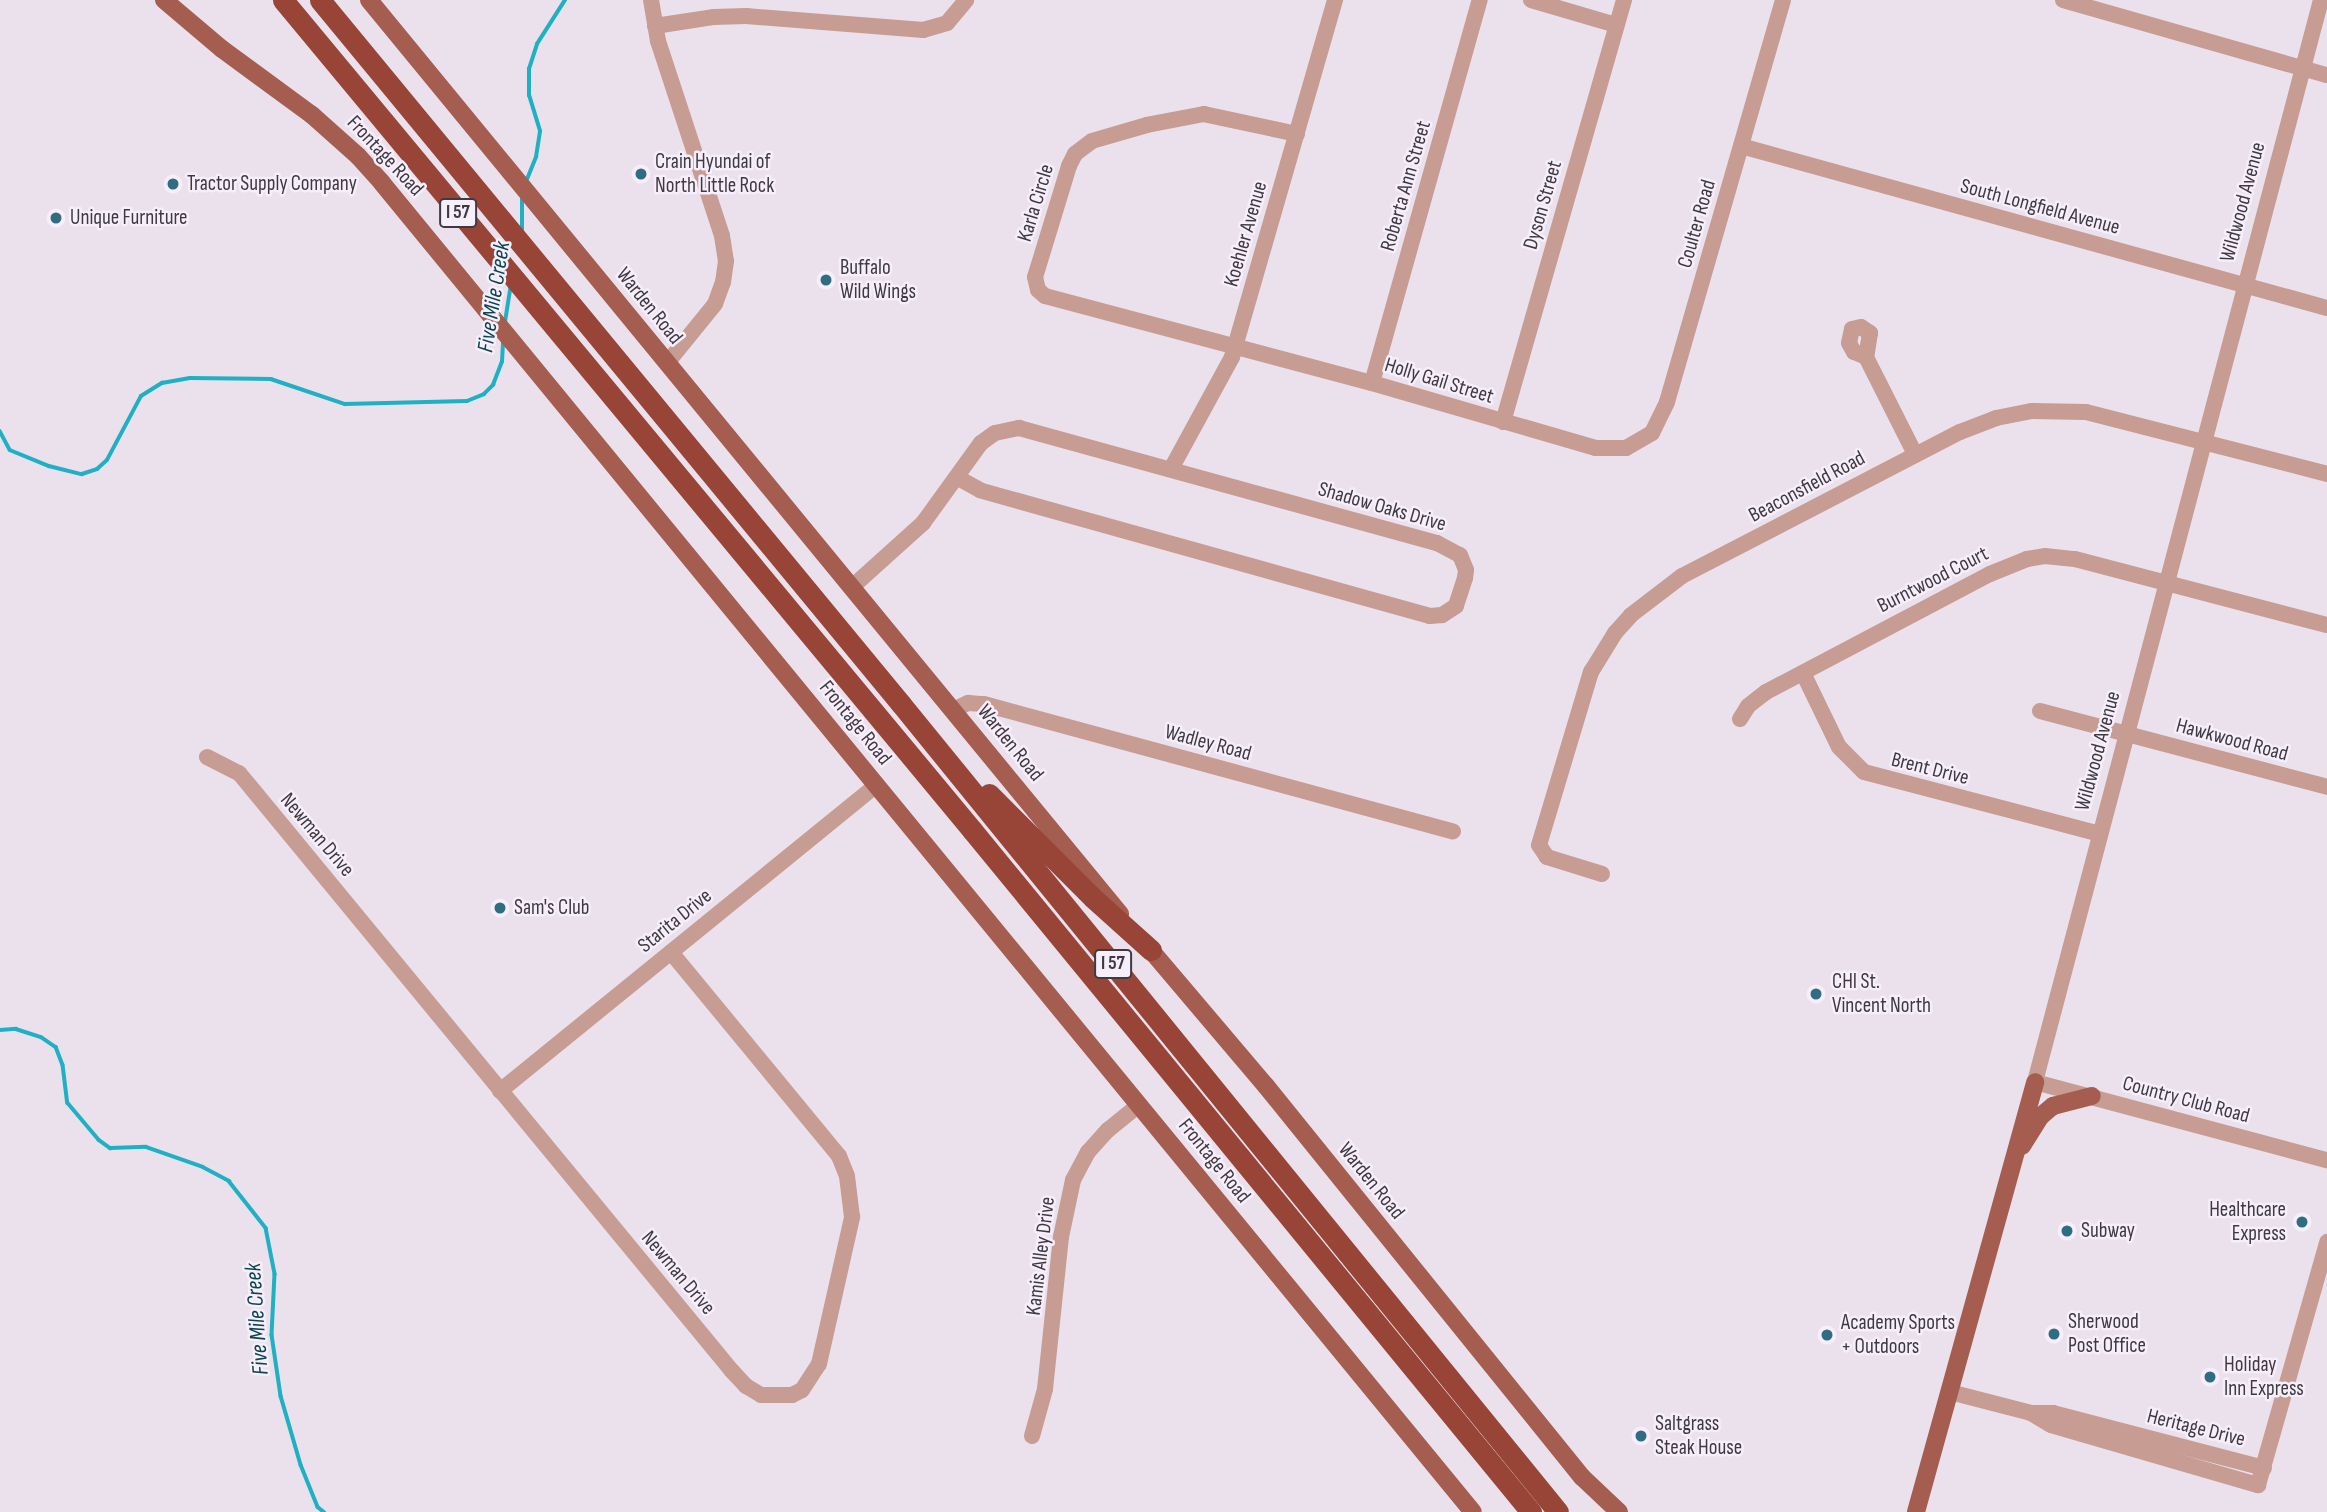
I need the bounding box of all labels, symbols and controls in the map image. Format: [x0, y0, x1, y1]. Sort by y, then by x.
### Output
street label: Frontage Road [341, 111, 429, 201]
street label: Roberta Ann Street [1375, 118, 1437, 254]
street label: Wildwood Avenue [2215, 139, 2271, 265]
place label: Crain Hyundai of North Little Rock [655, 149, 774, 199]
street label: Dyson Street [1518, 158, 1568, 252]
street label: Karla Circle [1012, 161, 1060, 245]
marker: Crain Hyundai of North Little Rock [633, 166, 649, 182]
place label: Tractor Supply Company [187, 171, 357, 197]
street label: South Longfield Avenue [1958, 174, 2122, 240]
marker: Tractor Supply Company [165, 176, 181, 192]
street label: Coulter Road [1672, 177, 1722, 271]
street label: Koehler Avenue [1219, 178, 1273, 290]
road number: I 57 [439, 197, 477, 228]
place label: Unique Furniture [70, 205, 188, 231]
marker: Unique Furniture [48, 210, 64, 226]
water label: Five Mile Creek [472, 240, 516, 354]
place label: Buffalo Wild Wings [840, 255, 916, 305]
street label: Warden Road [610, 263, 688, 349]
marker: Buffalo Wild Wings [818, 272, 834, 288]
street label: Holly Gail Street [1381, 352, 1497, 410]
street label: Beaconsfield Road [1745, 446, 1869, 528]
street label: Shadow Oaks Drive [1315, 477, 1449, 537]
street label: Burntwood Court [1873, 541, 1993, 619]
street label: Frontage Road [813, 676, 897, 770]
street label: Wildwood Avenue [2070, 688, 2126, 814]
street label: Warden Road [971, 700, 1049, 786]
street label: Hawkwood Road [2173, 713, 2291, 767]
street label: Wadley Road [1162, 719, 1254, 767]
street label: Brent Drive [1889, 747, 1971, 791]
street label: Newman Drive [275, 788, 359, 882]
street label: Starita Drive [633, 884, 717, 958]
place label: Sam's Club [514, 895, 590, 921]
marker: Sam's Club [492, 900, 508, 916]
road number: I 57 [1094, 948, 1132, 980]
place label: CHI St. Vincent North [1832, 969, 1931, 1019]
marker: CHI St. Vincent North [1806, 984, 1826, 1004]
street label: Country Club Road [2120, 1071, 2252, 1129]
street label: Frontage Road [1172, 1114, 1256, 1208]
street label: Warden Road [1332, 1138, 1410, 1224]
street label: Kamis Alley Drive [1021, 1195, 1061, 1317]
place label: Healthcare Express [2209, 1197, 2286, 1247]
marker: Healthcare Express [2292, 1212, 2312, 1232]
place label: Subway [2081, 1218, 2135, 1244]
marker: Subway [2059, 1223, 2075, 1239]
street label: Newman Drive [636, 1226, 720, 1320]
water label: Five Mile Creek [239, 1262, 275, 1376]
place label: Sherwood Post Office [2068, 1309, 2146, 1359]
place label: Academy Sports + Outdoors [1841, 1310, 1955, 1360]
marker: Sherwood Post Office [2046, 1326, 2062, 1342]
marker: Academy Sports + Outdoors [1819, 1327, 1835, 1343]
place label: Holiday Inn Express [2224, 1352, 2304, 1402]
marker: Holiday Inn Express [2202, 1369, 2218, 1385]
street label: Heritage Drive [2144, 1404, 2248, 1452]
place label: Saltgrass Steak House [1655, 1411, 1742, 1461]
marker: Saltgrass Steak House [1633, 1428, 1649, 1444]

